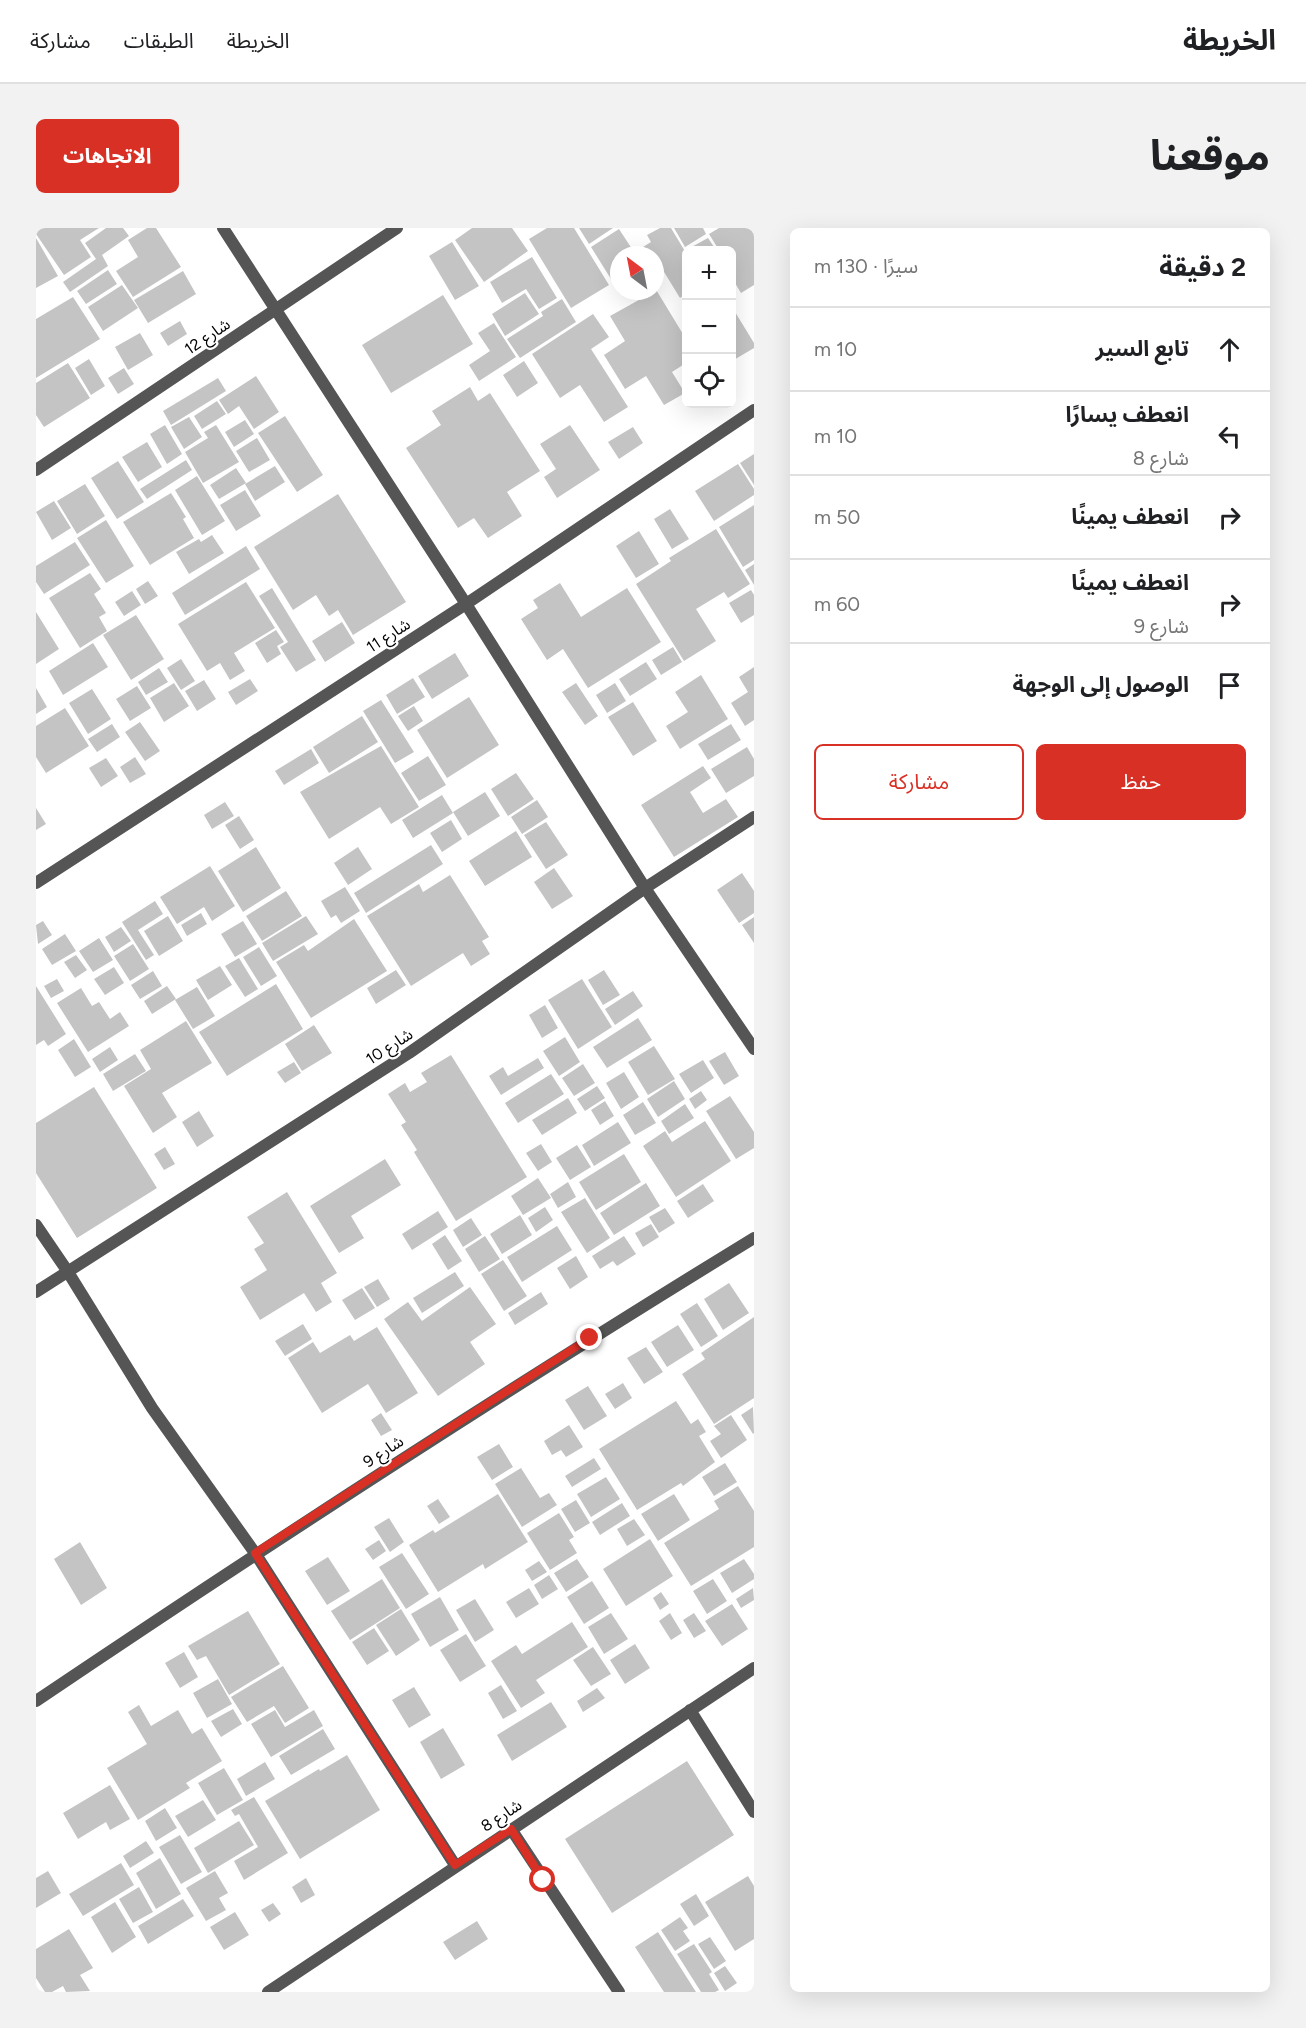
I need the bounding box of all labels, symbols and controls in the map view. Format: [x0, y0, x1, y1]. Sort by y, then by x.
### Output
text: الخريطة [1183, 23, 1276, 57]
text: مشاركة [30, 28, 91, 53]
text: الطبقات [124, 28, 194, 53]
text: الخريطة [227, 28, 290, 53]
button: الاتجاهات [36, 119, 179, 193]
text: موقعنا [1150, 130, 1270, 181]
north arrow [610, 246, 664, 300]
map controls [682, 246, 736, 408]
button: + [682, 246, 736, 300]
text: 2 دقيقة [1159, 251, 1246, 283]
text: سيرًا · 130 m [814, 254, 918, 278]
button: − [682, 300, 736, 354]
street label: شارع 12 [181, 314, 235, 361]
icon: ahead [1213, 333, 1246, 366]
text: تابع السير [1095, 335, 1189, 362]
text: 10 m [814, 337, 857, 361]
button: locate [682, 354, 736, 408]
text: انعطف يسارًا [1066, 401, 1189, 428]
icon: left [1213, 420, 1246, 453]
text: 10 m [814, 424, 857, 448]
text: شارع 8 [1133, 446, 1189, 470]
icon: right [1213, 501, 1246, 534]
text: انعطف يمينًا [1071, 503, 1189, 530]
text: 50 m [814, 505, 860, 529]
text: انعطف يمينًا [1071, 569, 1189, 596]
icon: right [1213, 588, 1246, 621]
text: 60 m [814, 592, 860, 616]
street label: شارع 11 [363, 614, 415, 659]
text: شارع 9 [1134, 614, 1189, 638]
icon: arrive [1213, 669, 1246, 702]
text: الوصول إلى الوجهة [1012, 671, 1189, 698]
button: مشاركة [814, 744, 1024, 820]
button: حفظ [1036, 744, 1246, 820]
street label: شارع 10 [362, 1024, 418, 1071]
route end [576, 1324, 602, 1350]
street label: شارع 9 [360, 1431, 409, 1474]
street label: شارع 8 [477, 1795, 527, 1838]
route start [529, 1866, 555, 1892]

